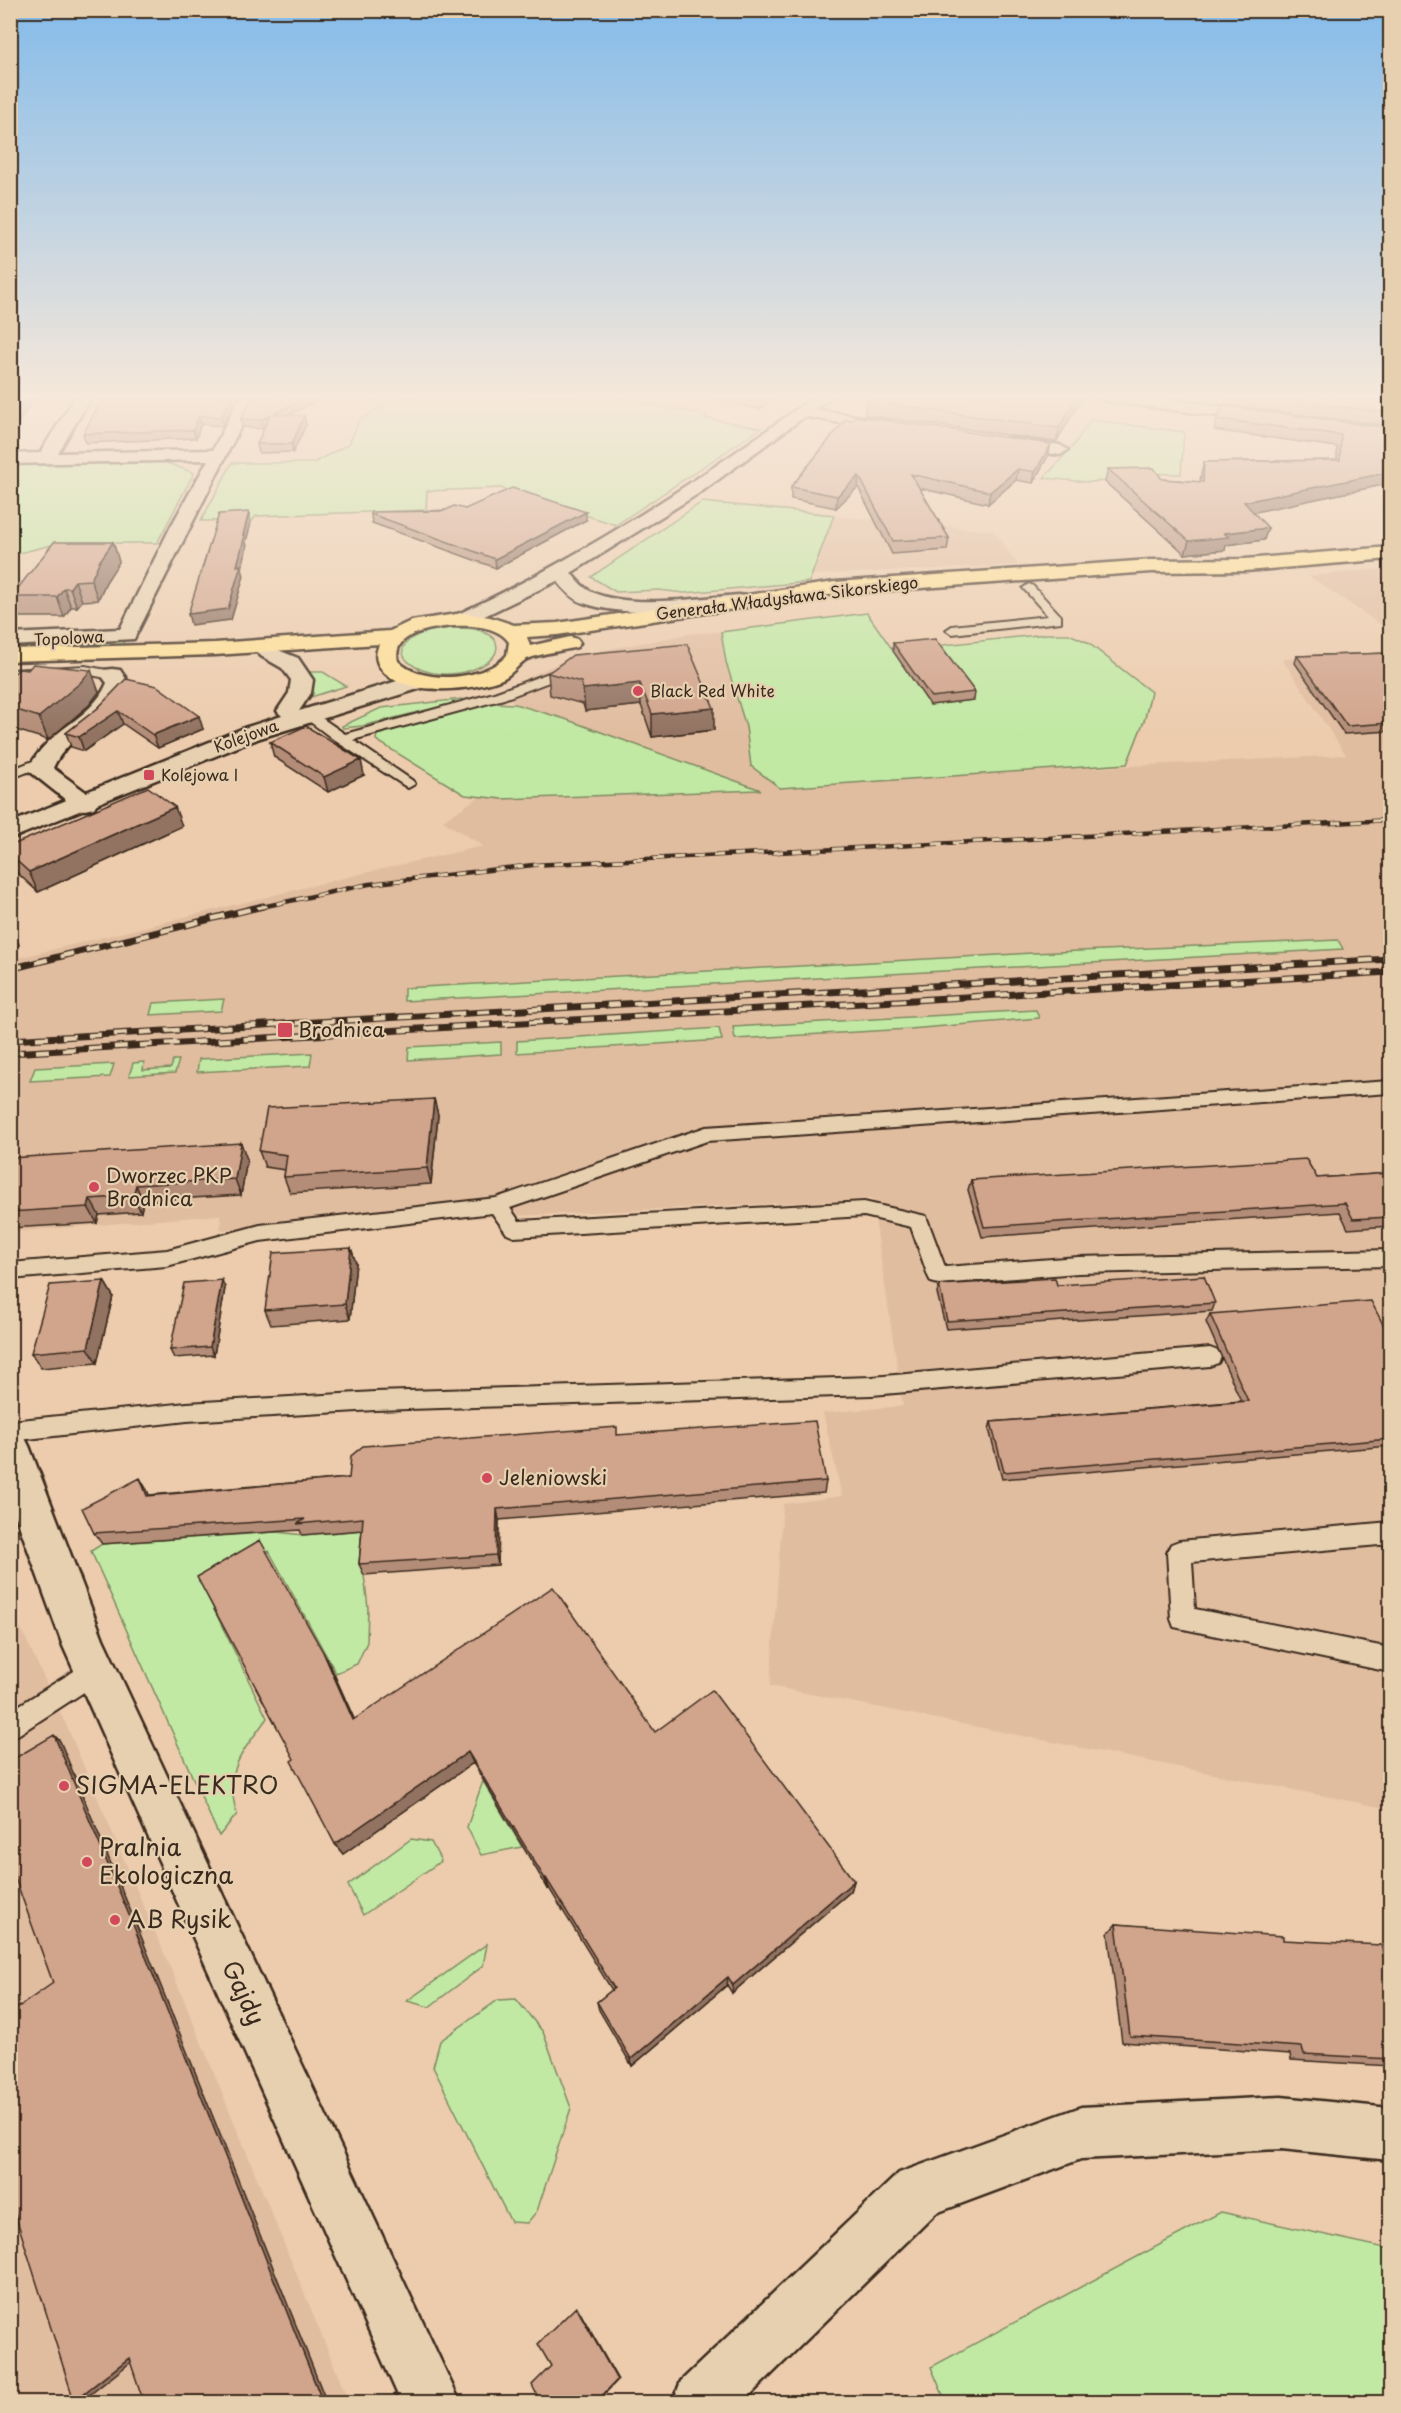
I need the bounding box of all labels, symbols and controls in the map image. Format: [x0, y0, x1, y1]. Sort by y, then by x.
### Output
street label: Generała Władysława Sikorskiego [654, 569, 919, 625]
street label: Topolowa [33, 623, 105, 651]
place label: Black Red White [650, 678, 775, 702]
marker: Black Red White [631, 684, 645, 698]
street label: Kolejowa [210, 712, 281, 758]
place label: Kolejowa I [161, 762, 238, 786]
marker: Kolejowa I [142, 768, 156, 782]
place label: Brodnica [298, 1014, 385, 1044]
marker: Brodnica [276, 1021, 294, 1039]
place label: Dworzec PKP Brodnica [106, 1160, 232, 1213]
marker: Dworzec PKP Brodnica [87, 1180, 101, 1194]
place label: Jeleniowski [499, 1462, 607, 1492]
marker: Jeleniowski [480, 1471, 494, 1485]
place label: SIGMA-ELEKTRO [76, 1766, 279, 1802]
marker: SIGMA-ELEKTRO [57, 1779, 71, 1793]
place label: Pralnia Ekologiczna [99, 1828, 233, 1892]
marker: Pralnia Ekologiczna [80, 1855, 94, 1869]
place label: AB Rysik [127, 1900, 232, 1936]
marker: AB Rysik [108, 1913, 122, 1927]
street label: Gajdy [214, 1954, 275, 2031]

